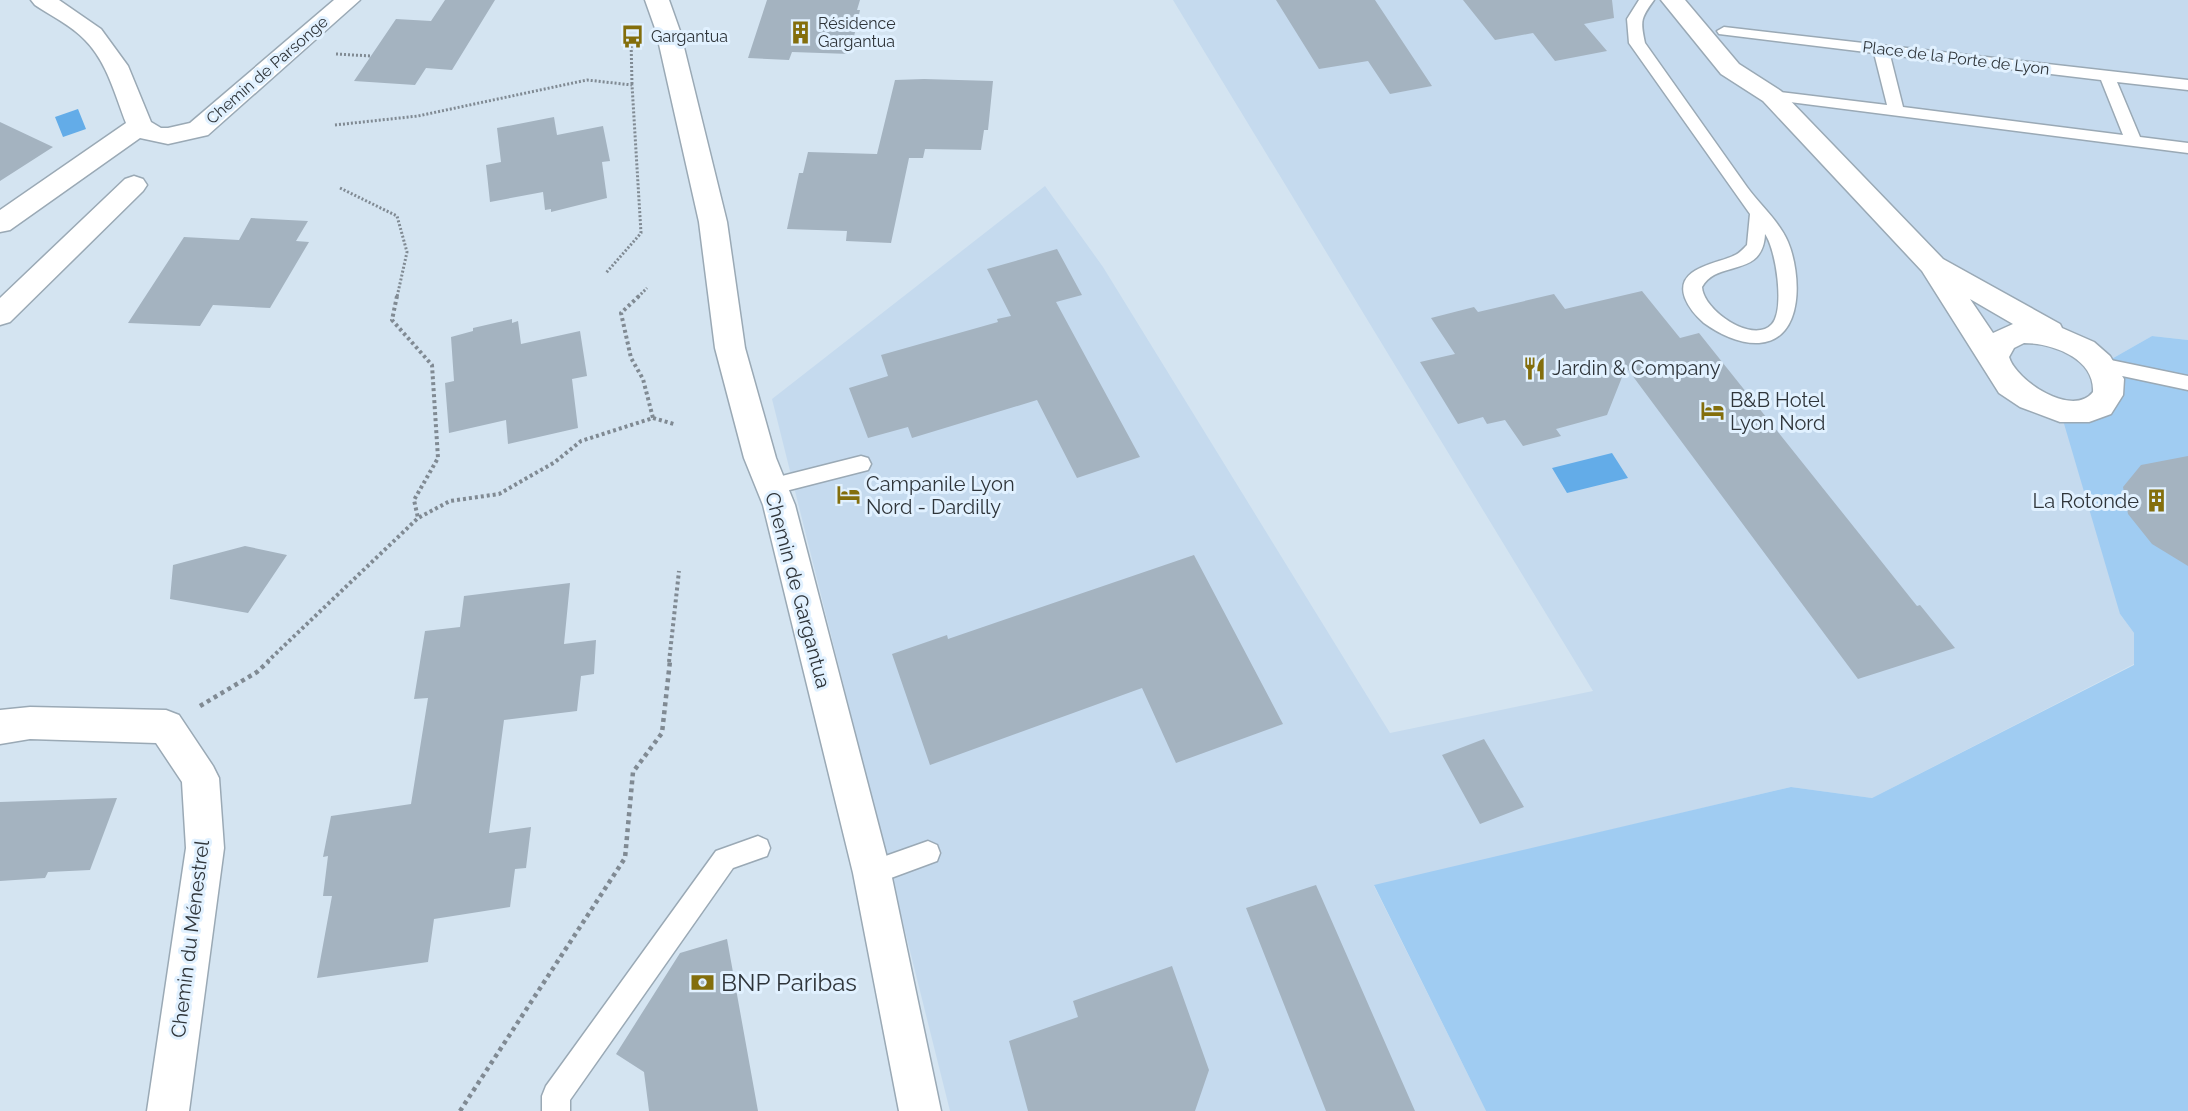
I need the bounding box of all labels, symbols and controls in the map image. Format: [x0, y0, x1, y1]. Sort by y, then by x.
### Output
street label: Chemin de Parsonge [202, 12, 332, 128]
place label: Résidence Gargantua [818, 14, 896, 51]
building icon: Résidence Gargantua [787, 19, 813, 45]
bus stop icon: Gargantua [620, 23, 646, 49]
place label: Gargantua [651, 27, 728, 46]
street label: Place de la Porte de Lyon [1861, 37, 2051, 79]
restaurant icon: Jardin & Company [1521, 355, 1547, 381]
place label: Jardin & Company [1552, 356, 1721, 380]
place label: B&B Hotel Lyon Nord [1730, 388, 1826, 435]
hotel icon: B&B Hotel Lyon Nord [1699, 398, 1725, 424]
place label: Campanile Lyon Nord - Dardilly [866, 472, 1015, 519]
hotel icon: Campanile Lyon Nord - Dardilly [835, 482, 861, 508]
building icon: La Rotonde [2144, 488, 2170, 514]
street label: Chemin de Gargantua [760, 489, 836, 691]
place label: La Rotonde [2033, 489, 2139, 513]
street label: Chemin du Ménestrel [166, 838, 214, 1039]
place label: BNP Paribas [721, 968, 857, 997]
bank icon: BNP Paribas [690, 969, 716, 995]

